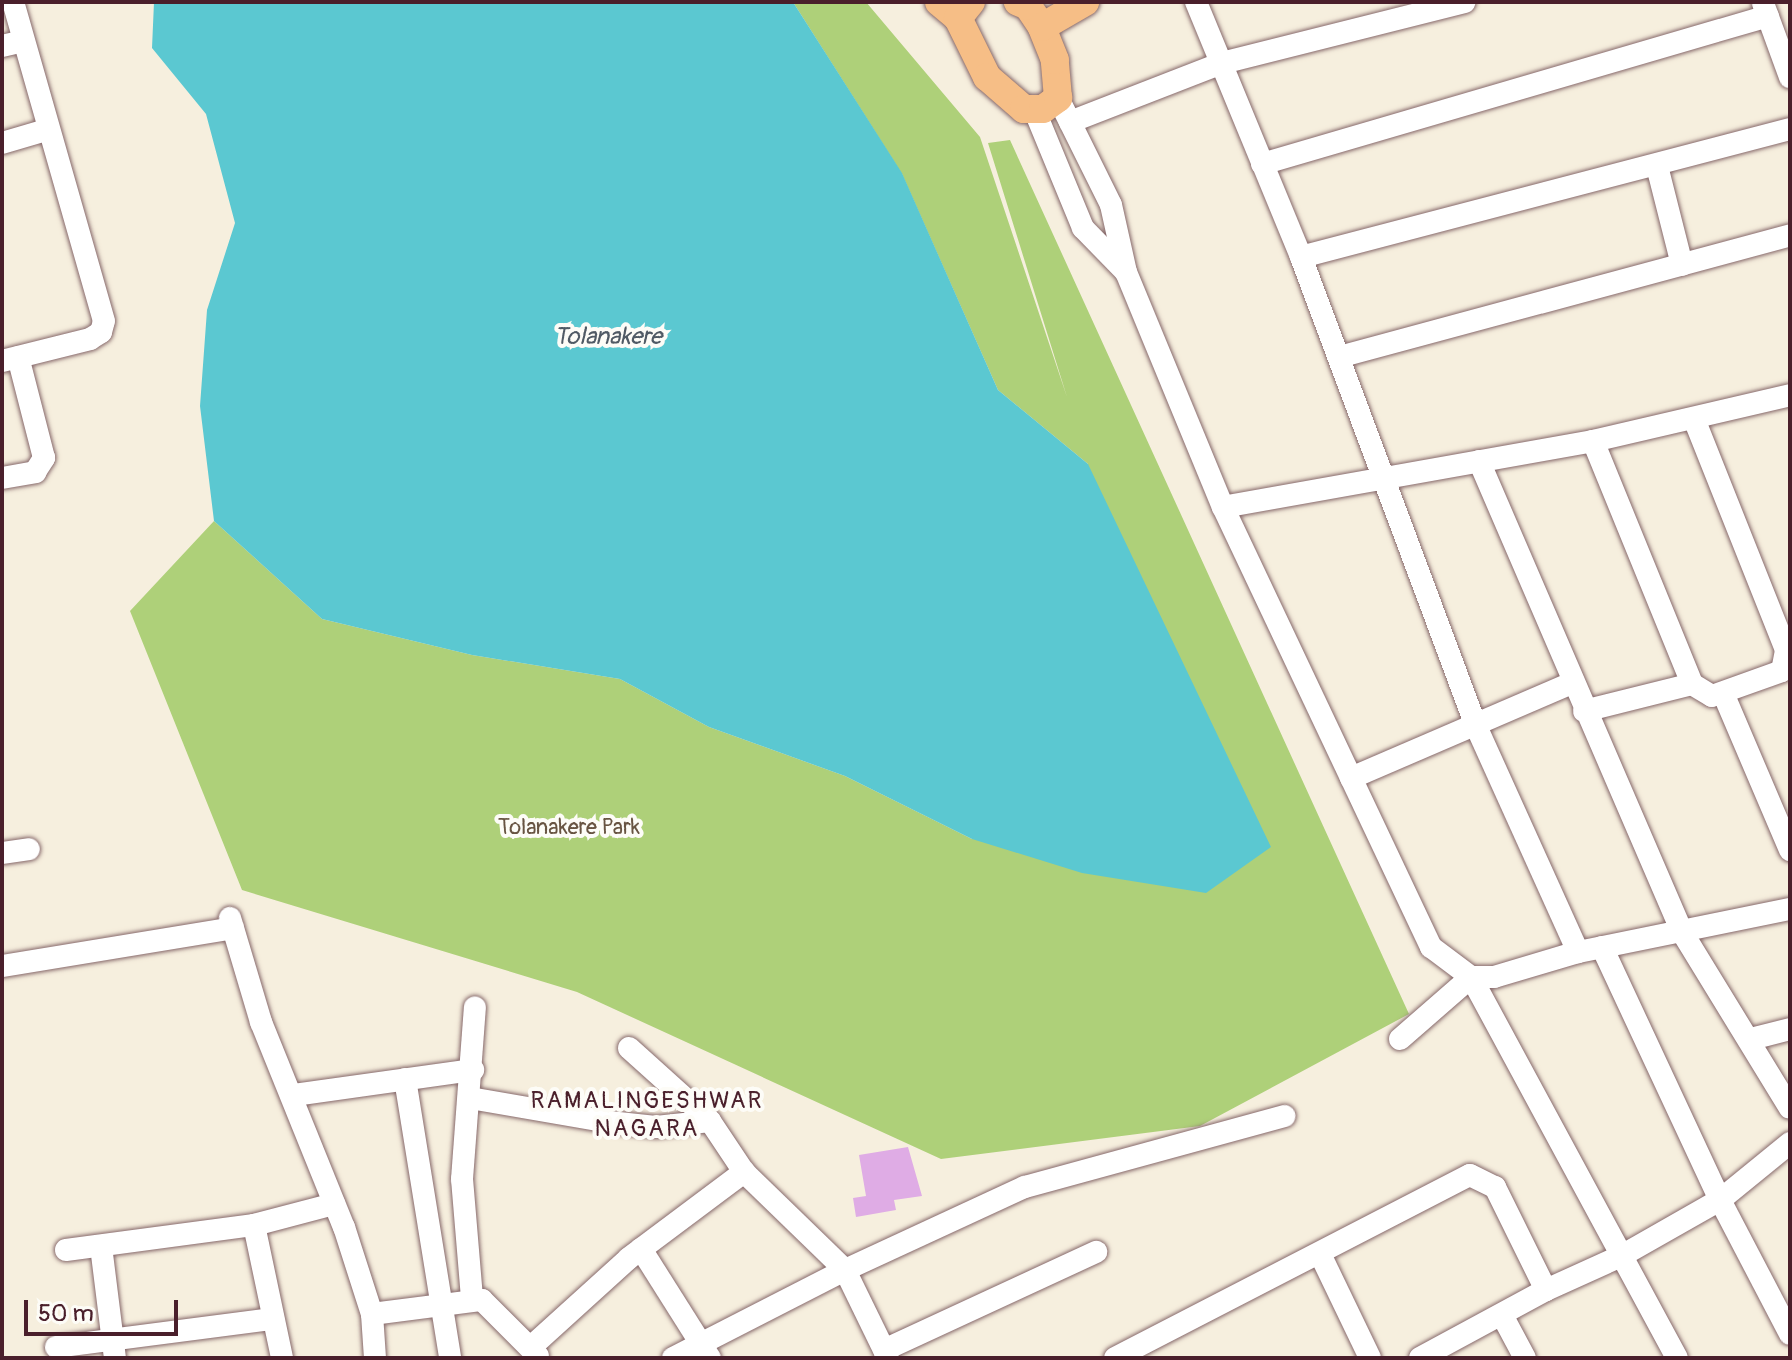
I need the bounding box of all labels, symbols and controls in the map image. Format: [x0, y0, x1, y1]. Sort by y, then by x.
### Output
water label: Tolanakere [554, 323, 662, 351]
park label: Tolanakere Park [498, 815, 640, 841]
district label: RAMALINGESHWAR NAGARA [531, 1087, 763, 1143]
scale bar [28, 1284, 182, 1334]
text: 50 m [38, 1299, 94, 1328]

